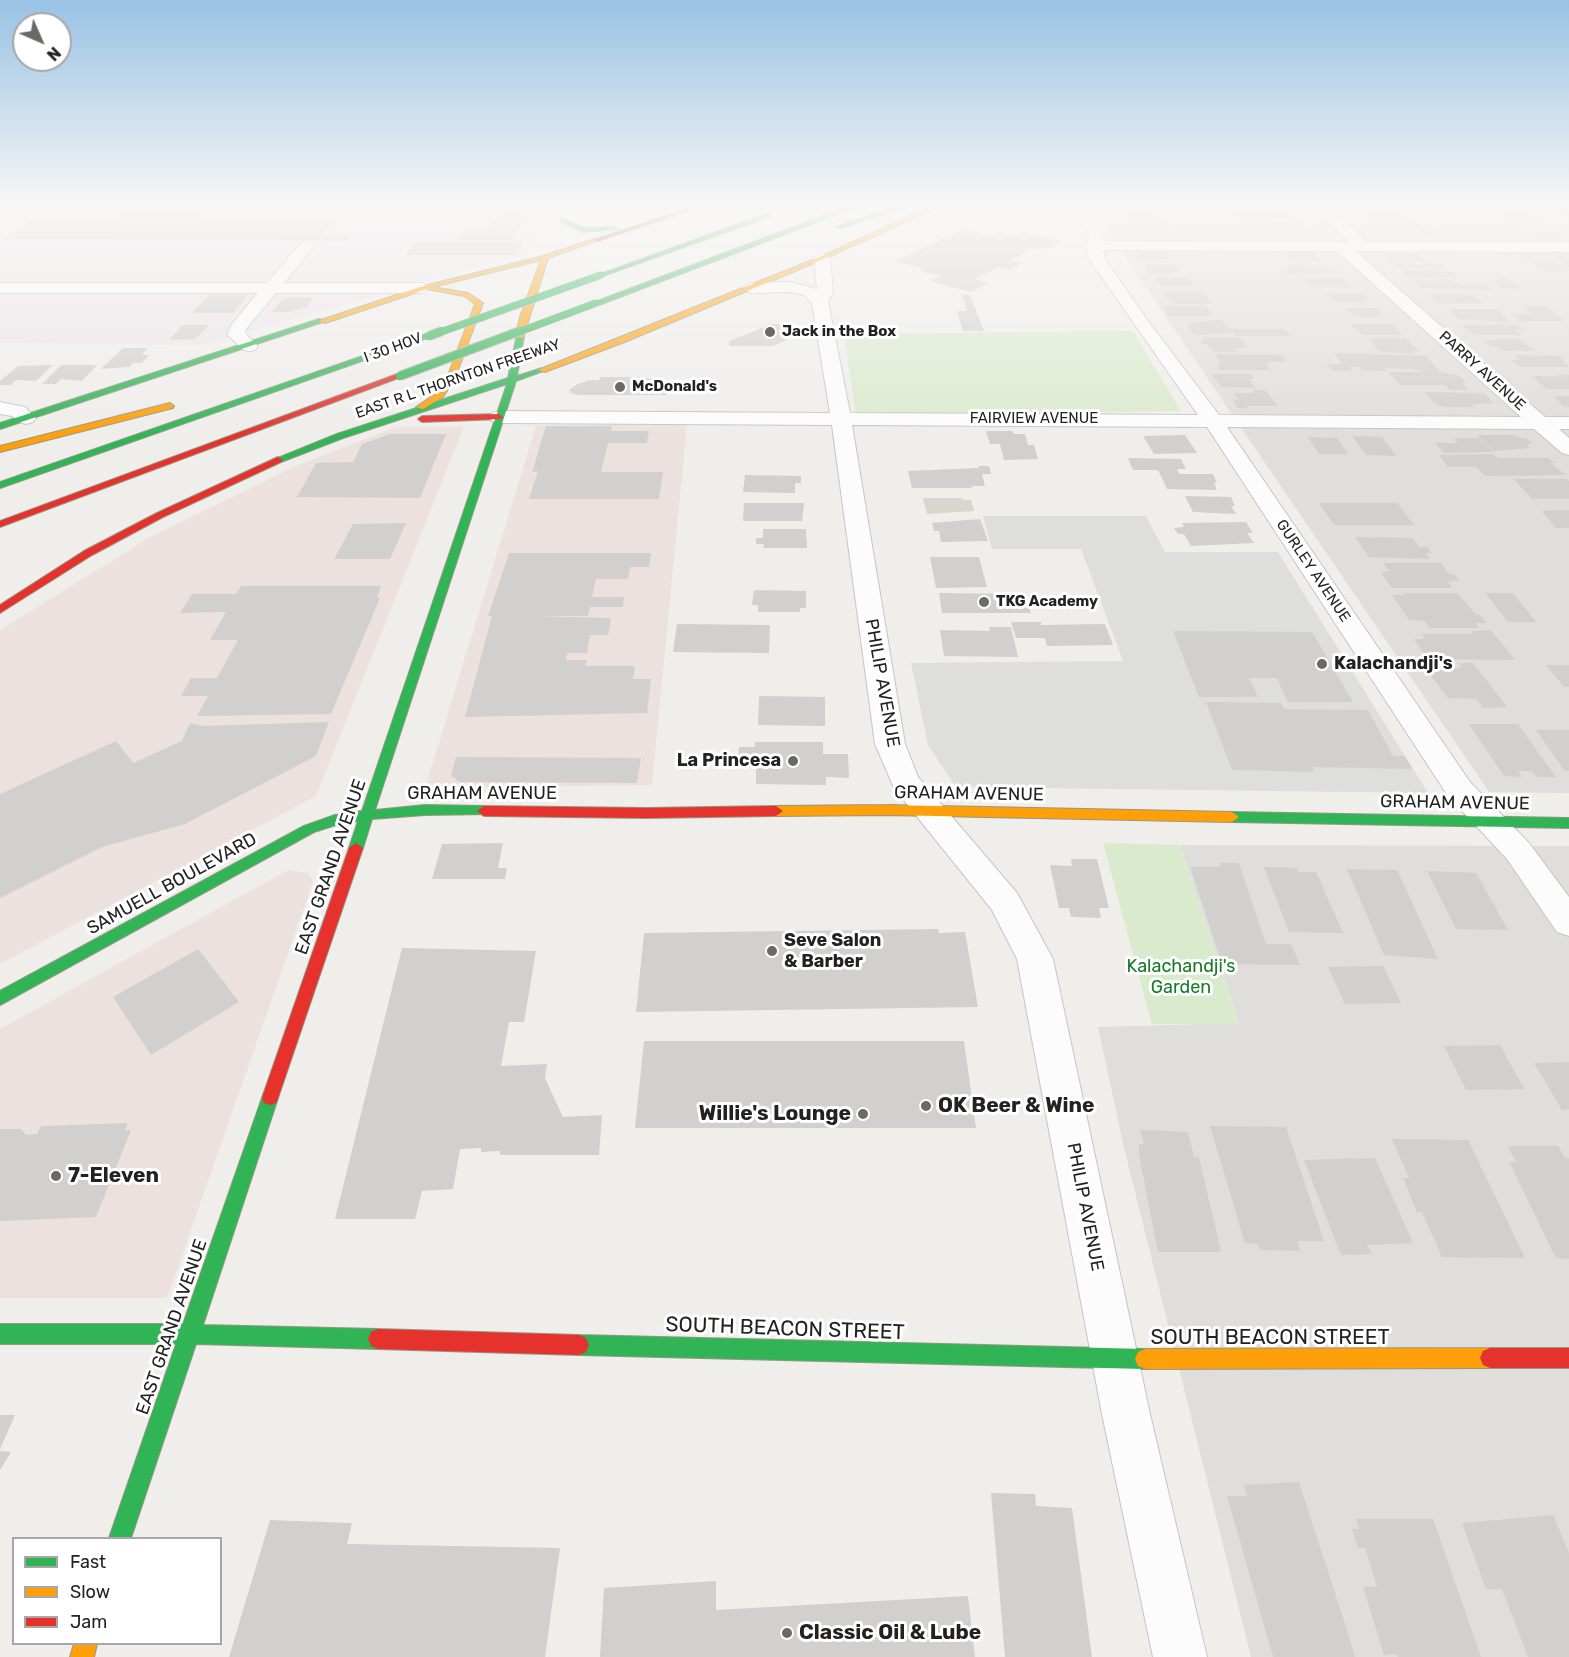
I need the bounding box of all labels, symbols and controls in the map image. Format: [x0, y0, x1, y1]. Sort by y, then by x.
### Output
north arrow [12, 12, 72, 72]
text: N [43, 43, 64, 64]
place label: Jack in the Box [782, 323, 896, 341]
marker: Jack in the Box [763, 325, 777, 339]
street label: PARRY AVENUE [1435, 328, 1529, 414]
street label: I 30 HOV [362, 329, 424, 367]
street label: EAST R L THORNTON FREEWAY [353, 335, 563, 423]
place label: McDonald's [632, 378, 717, 396]
marker: McDonald's [613, 380, 627, 394]
street label: FAIRVIEW AVENUE [970, 410, 1098, 428]
street label: GURLEY AVENUE [1272, 516, 1354, 626]
place label: TKG Academy [996, 593, 1098, 611]
marker: TKG Academy [977, 595, 991, 609]
street label: PHILIP AVENUE [860, 617, 904, 749]
place label: Kalachandji's [1334, 653, 1453, 675]
marker: Kalachandji's [1315, 657, 1329, 671]
place label: La Princesa [677, 750, 781, 772]
marker: La Princesa [786, 754, 800, 768]
street label: EAST GRAND AVENUE [291, 776, 371, 958]
street label: GRAHAM AVENUE [894, 782, 1044, 806]
street label: GRAHAM AVENUE [407, 783, 557, 805]
street label: GRAHAM AVENUE [1380, 791, 1530, 815]
street label: SAMUELL BOULEVARD [83, 828, 261, 940]
place label: Seve Salon & Barber [784, 930, 881, 972]
marker: Seve Salon & Barber [765, 944, 779, 958]
park label: Kalachandji's Garden [1126, 956, 1236, 998]
place label: OK Beer & Wine [938, 1093, 1095, 1119]
marker: OK Beer & Wine [919, 1099, 933, 1113]
place label: Willie's Lounge [699, 1101, 851, 1127]
marker: Willie's Lounge [856, 1107, 870, 1121]
street label: PHILIP AVENUE [1062, 1141, 1108, 1273]
place label: 7-Eleven [68, 1163, 159, 1189]
marker: 7-Eleven [49, 1169, 63, 1183]
street label: EAST GRAND AVENUE [132, 1236, 212, 1418]
street label: SOUTH BEACON STREET [665, 1312, 905, 1346]
street label: SOUTH BEACON STREET [1150, 1325, 1390, 1351]
legend [12, 1537, 222, 1645]
text: Fast [70, 1551, 106, 1573]
text: Slow [70, 1581, 110, 1603]
text: Jam [70, 1611, 107, 1633]
place label: Classic Oil & Lube [799, 1620, 981, 1646]
marker: Classic Oil & Lube [780, 1626, 794, 1640]

